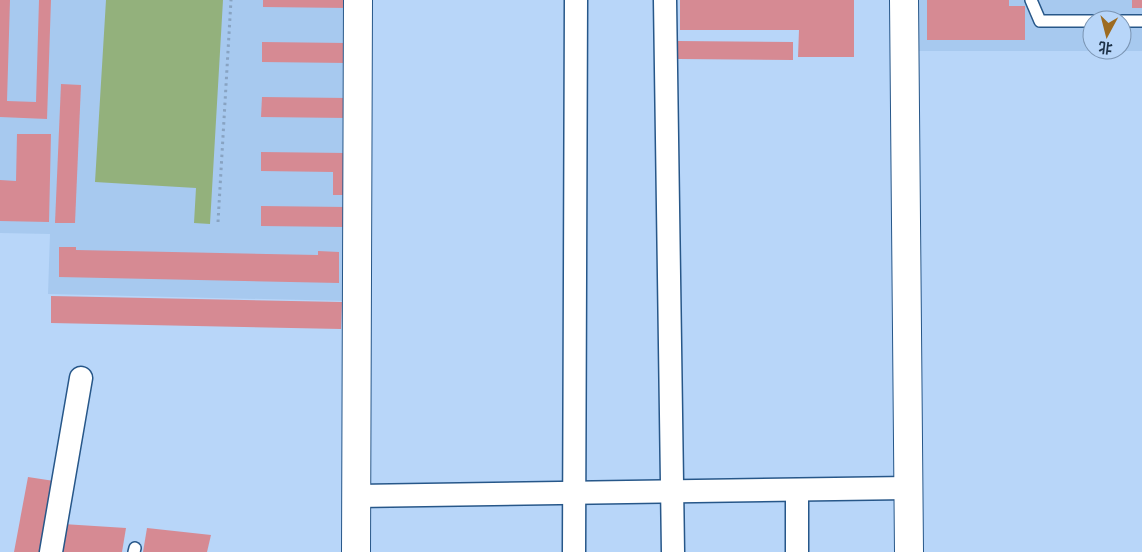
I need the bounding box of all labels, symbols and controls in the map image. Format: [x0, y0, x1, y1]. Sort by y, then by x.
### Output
north arrow [1082, 10, 1132, 60]
text: 北 [1097, 38, 1113, 58]

